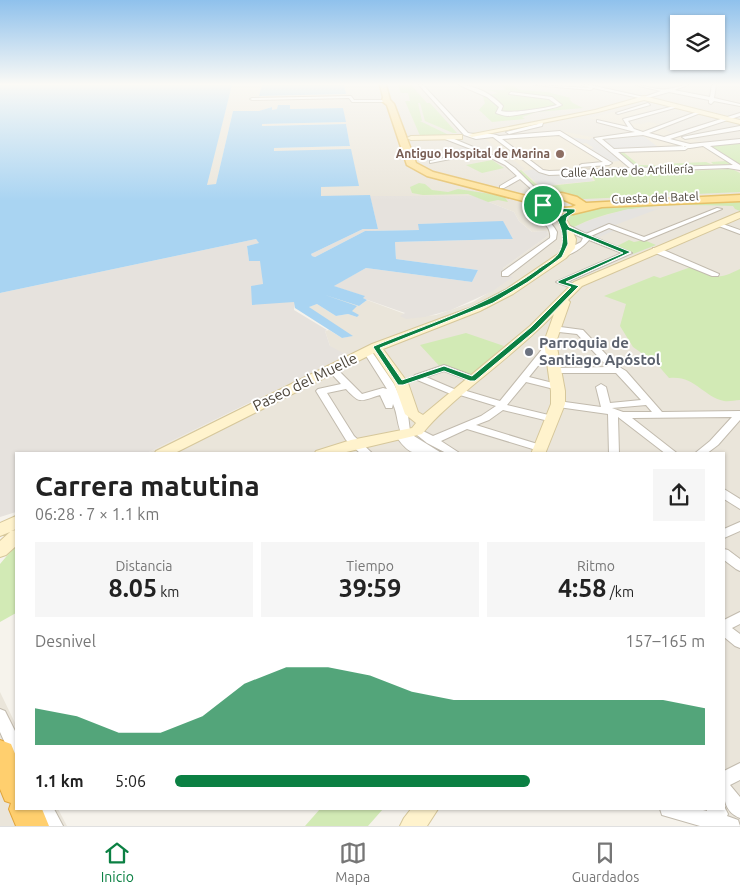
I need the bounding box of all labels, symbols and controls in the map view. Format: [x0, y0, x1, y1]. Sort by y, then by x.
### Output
map controls [670, 15, 725, 70]
button: layers [670, 15, 725, 70]
place label: Antiguo Hospital de Marina [396, 147, 550, 160]
marker: Antiguo Hospital de Marina [554, 148, 566, 160]
street label: Calle Adarve de Artillería [560, 162, 694, 179]
pin [522, 184, 564, 226]
street label: Cuesta del Batel [611, 189, 699, 206]
icon: arrive [529, 191, 557, 219]
place label: Parroquia de Santiago Apóstol [539, 334, 661, 368]
marker: Parroquia de Santiago Apóstol [523, 346, 535, 358]
street label: Paseo del Muelle [250, 349, 360, 414]
button: share [653, 469, 705, 521]
text: Carrera matutina [35, 470, 260, 501]
text: 06:28 · 7 × 1.1 km [35, 505, 159, 523]
text: Distancia [115, 558, 173, 574]
text: Tiempo [346, 558, 394, 574]
text: Ritmo [577, 558, 615, 574]
text: 8.05 [109, 574, 157, 602]
text: 39:59 [339, 574, 401, 602]
text: 4:58 [558, 574, 606, 602]
text: km [157, 584, 179, 600]
text: /km [606, 584, 634, 600]
text: Desnivel [35, 632, 96, 650]
text: 157–165 m [625, 632, 705, 650]
text: 1.1 km [35, 772, 84, 790]
text: 5:06 [115, 772, 146, 790]
tab: Inicio [101, 839, 134, 885]
tab: Mapa [335, 839, 370, 885]
tab: Guardados [572, 839, 639, 885]

